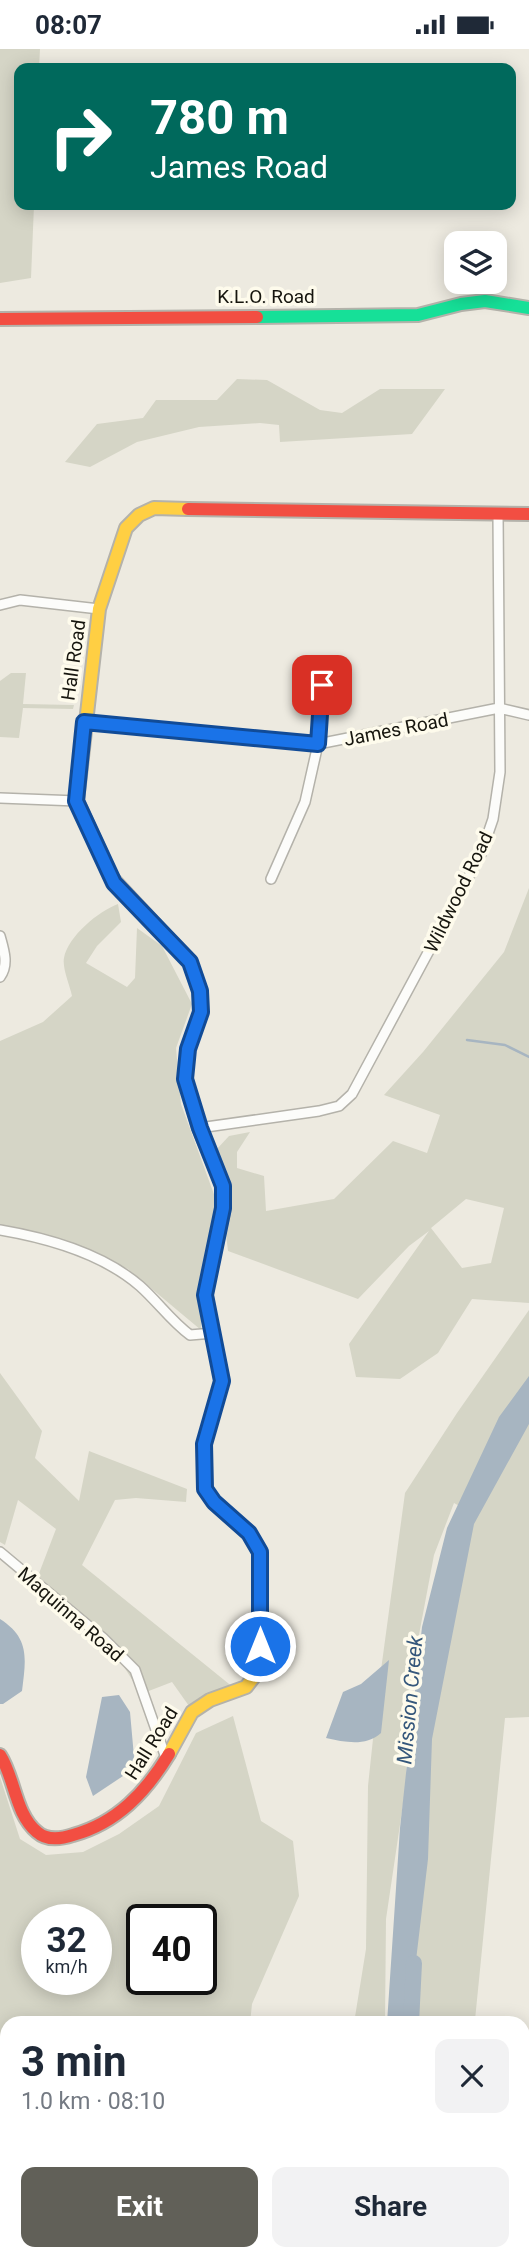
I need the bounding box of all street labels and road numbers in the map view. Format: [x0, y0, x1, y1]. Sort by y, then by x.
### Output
street label: K.L.O. Road [217, 285, 315, 308]
street label: Hall Road [56, 618, 91, 702]
street label: James Road [342, 708, 450, 751]
street label: Wildwood Road [419, 828, 498, 956]
street label: Maquinna Road [13, 1562, 128, 1667]
street label: Hall Road [120, 1703, 183, 1784]

